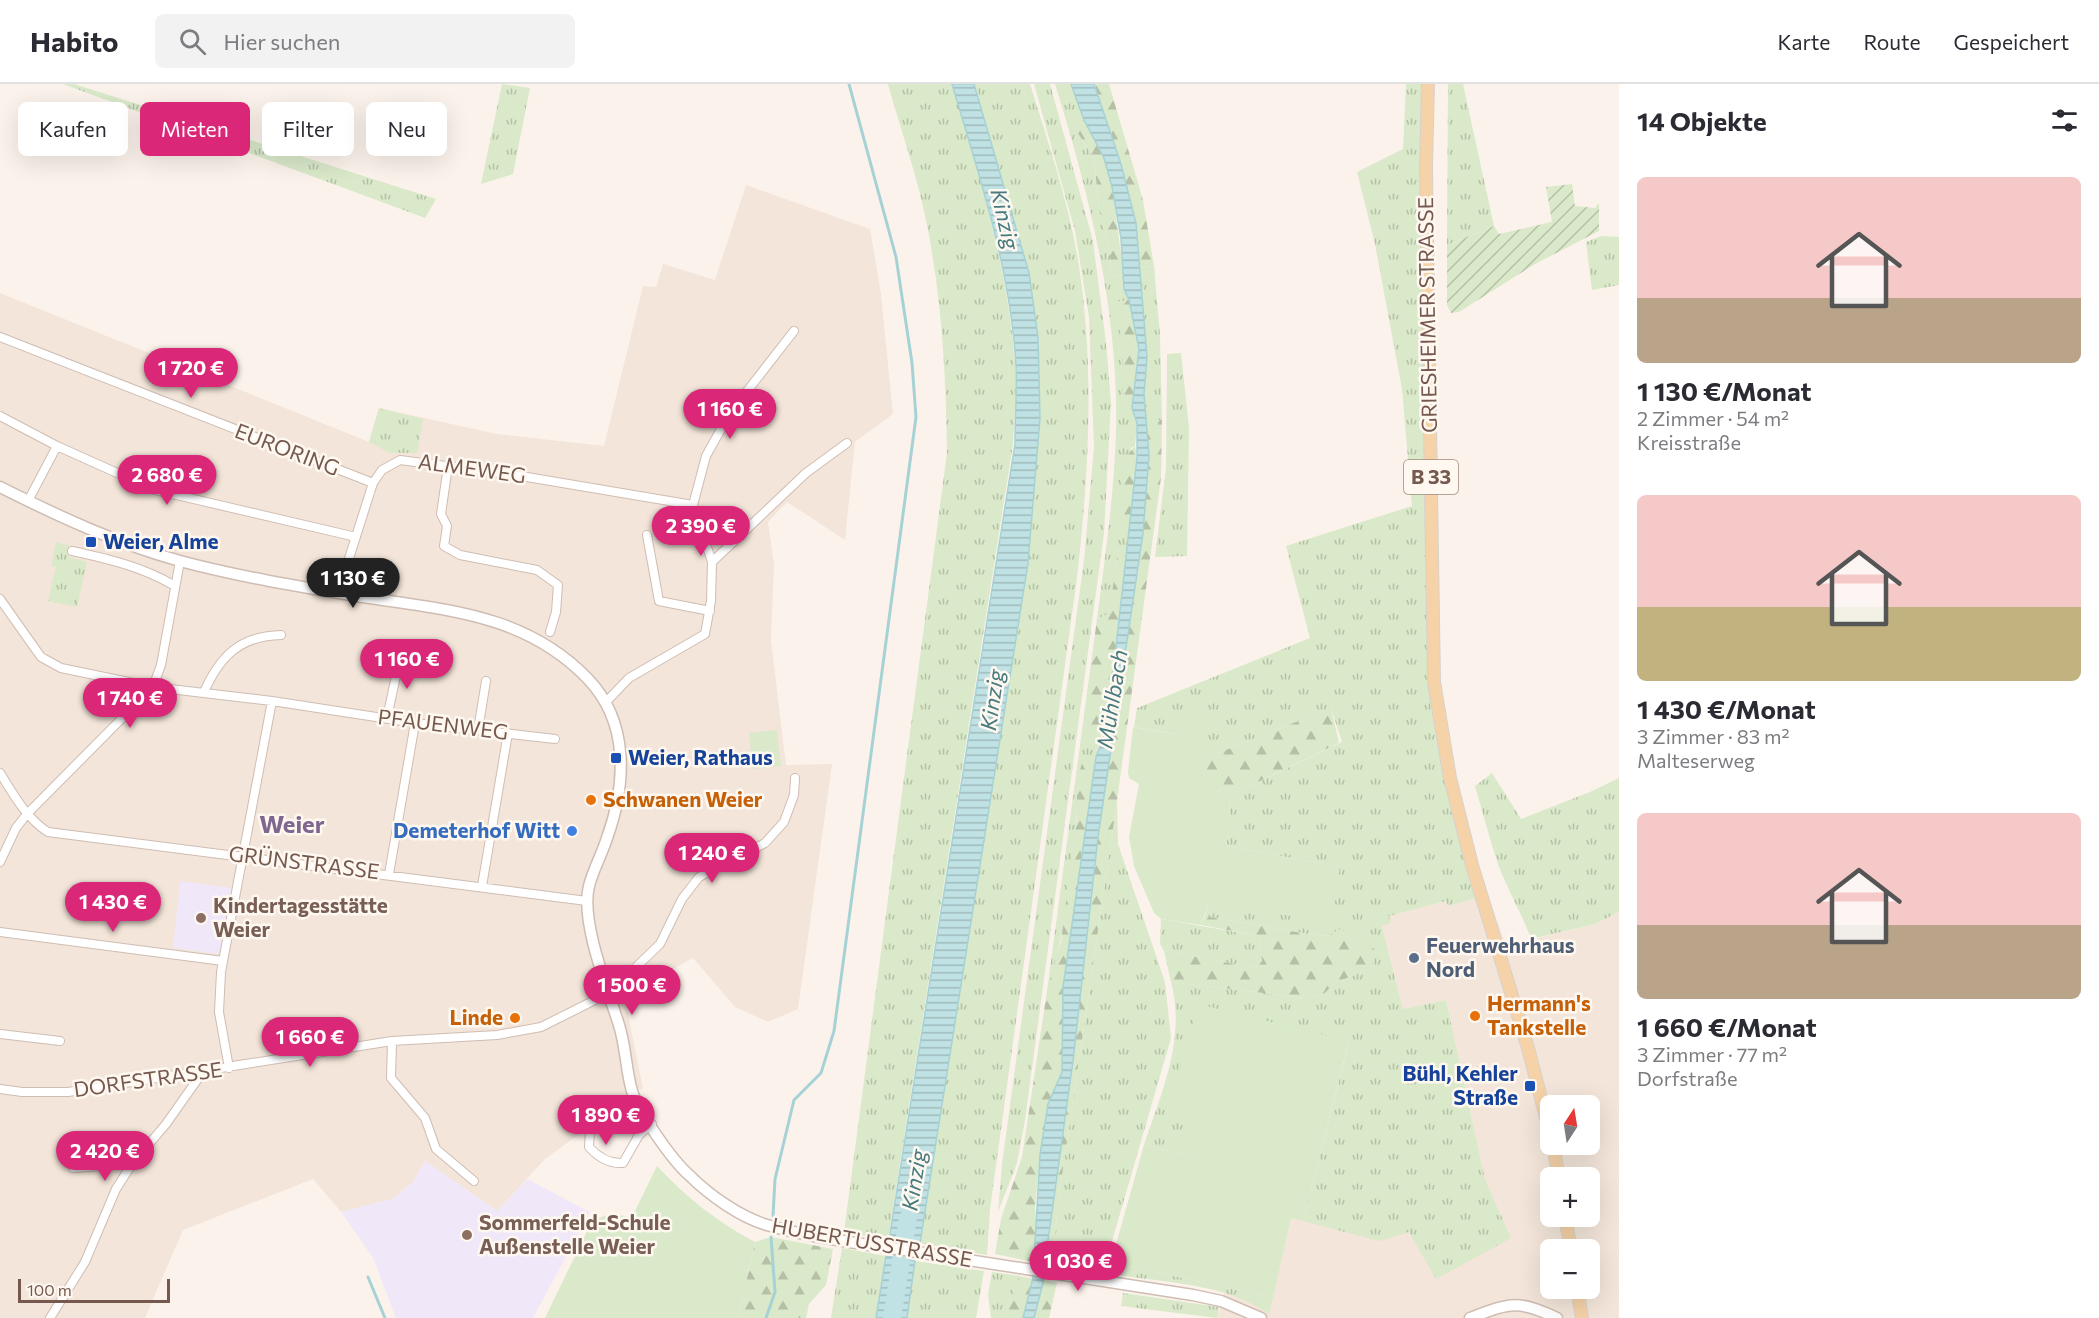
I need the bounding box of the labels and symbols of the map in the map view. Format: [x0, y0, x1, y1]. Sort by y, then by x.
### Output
water label: Kinzig [985, 186, 1026, 253]
street label: GRIESHEIMER STRASSE [1412, 197, 1441, 433]
pin: 1 720 € [136, 348, 246, 399]
pin: 1 160 € [675, 389, 785, 440]
street label: EURORING [232, 417, 343, 480]
street label: ALMEWEG [417, 448, 528, 487]
pin: 2 680 € [112, 455, 222, 506]
road number: B 33 [1404, 460, 1458, 494]
pin: 2 390 € [646, 506, 756, 557]
place label: Weier, Alme [103, 528, 219, 553]
marker: Weier, Alme [84, 535, 98, 549]
pin: 1 130 € [298, 558, 408, 609]
pin: 1 160 € [352, 639, 462, 690]
water label: Mühlbach [1090, 648, 1133, 750]
water label: Kinzig [974, 667, 1009, 732]
pin: 1 740 € [75, 678, 185, 729]
street label: PFAUENWEG [377, 703, 510, 744]
place label: Weier, Rathaus [628, 744, 773, 769]
marker: Weier, Rathaus [609, 751, 623, 765]
place label: Schwanen Weier [603, 786, 763, 811]
marker: Schwanen Weier [584, 793, 598, 807]
district label: Weier [259, 809, 325, 838]
place label: Demeterhof Witt [393, 817, 560, 842]
marker: Demeterhof Witt [565, 824, 579, 838]
pin: 1 240 € [657, 833, 767, 884]
street label: GRÜNSTRASSE [228, 840, 381, 883]
pin: 1 430 € [58, 882, 168, 933]
place label: Kindertagesstätte Weier [213, 892, 388, 941]
marker: Kindertagesstätte Weier [194, 911, 208, 925]
place label: Feuerwehrhaus Nord [1426, 932, 1575, 981]
marker: Feuerwehrhaus Nord [1407, 951, 1421, 965]
pin: 1 500 € [577, 965, 687, 1016]
place label: Hermann's Tankstelle [1487, 990, 1591, 1039]
place label: Linde [449, 1004, 503, 1029]
marker: Hermann's Tankstelle [1468, 1009, 1482, 1023]
marker: Linde [508, 1011, 522, 1025]
pin: 1 660 € [255, 1017, 365, 1068]
street label: DORFSTRASSE [72, 1056, 224, 1101]
place label: Bühl, Kehler Straße [1403, 1060, 1518, 1109]
marker: Bühl, Kehler Straße [1523, 1079, 1537, 1093]
pin: 1 890 € [551, 1095, 661, 1146]
north arrow [1540, 1095, 1600, 1155]
pin: 2 420 € [50, 1131, 160, 1182]
water label: Kinzig [895, 1146, 932, 1212]
place label: Sommerfeld-Schule Außenstelle Weier [479, 1209, 670, 1258]
street label: HUBERTUSSTRASSE [770, 1212, 974, 1271]
marker: Sommerfeld-Schule Außenstelle Weier [460, 1228, 474, 1242]
pin: 1 030 € [1023, 1241, 1133, 1292]
scale bar [18, 1276, 170, 1304]

